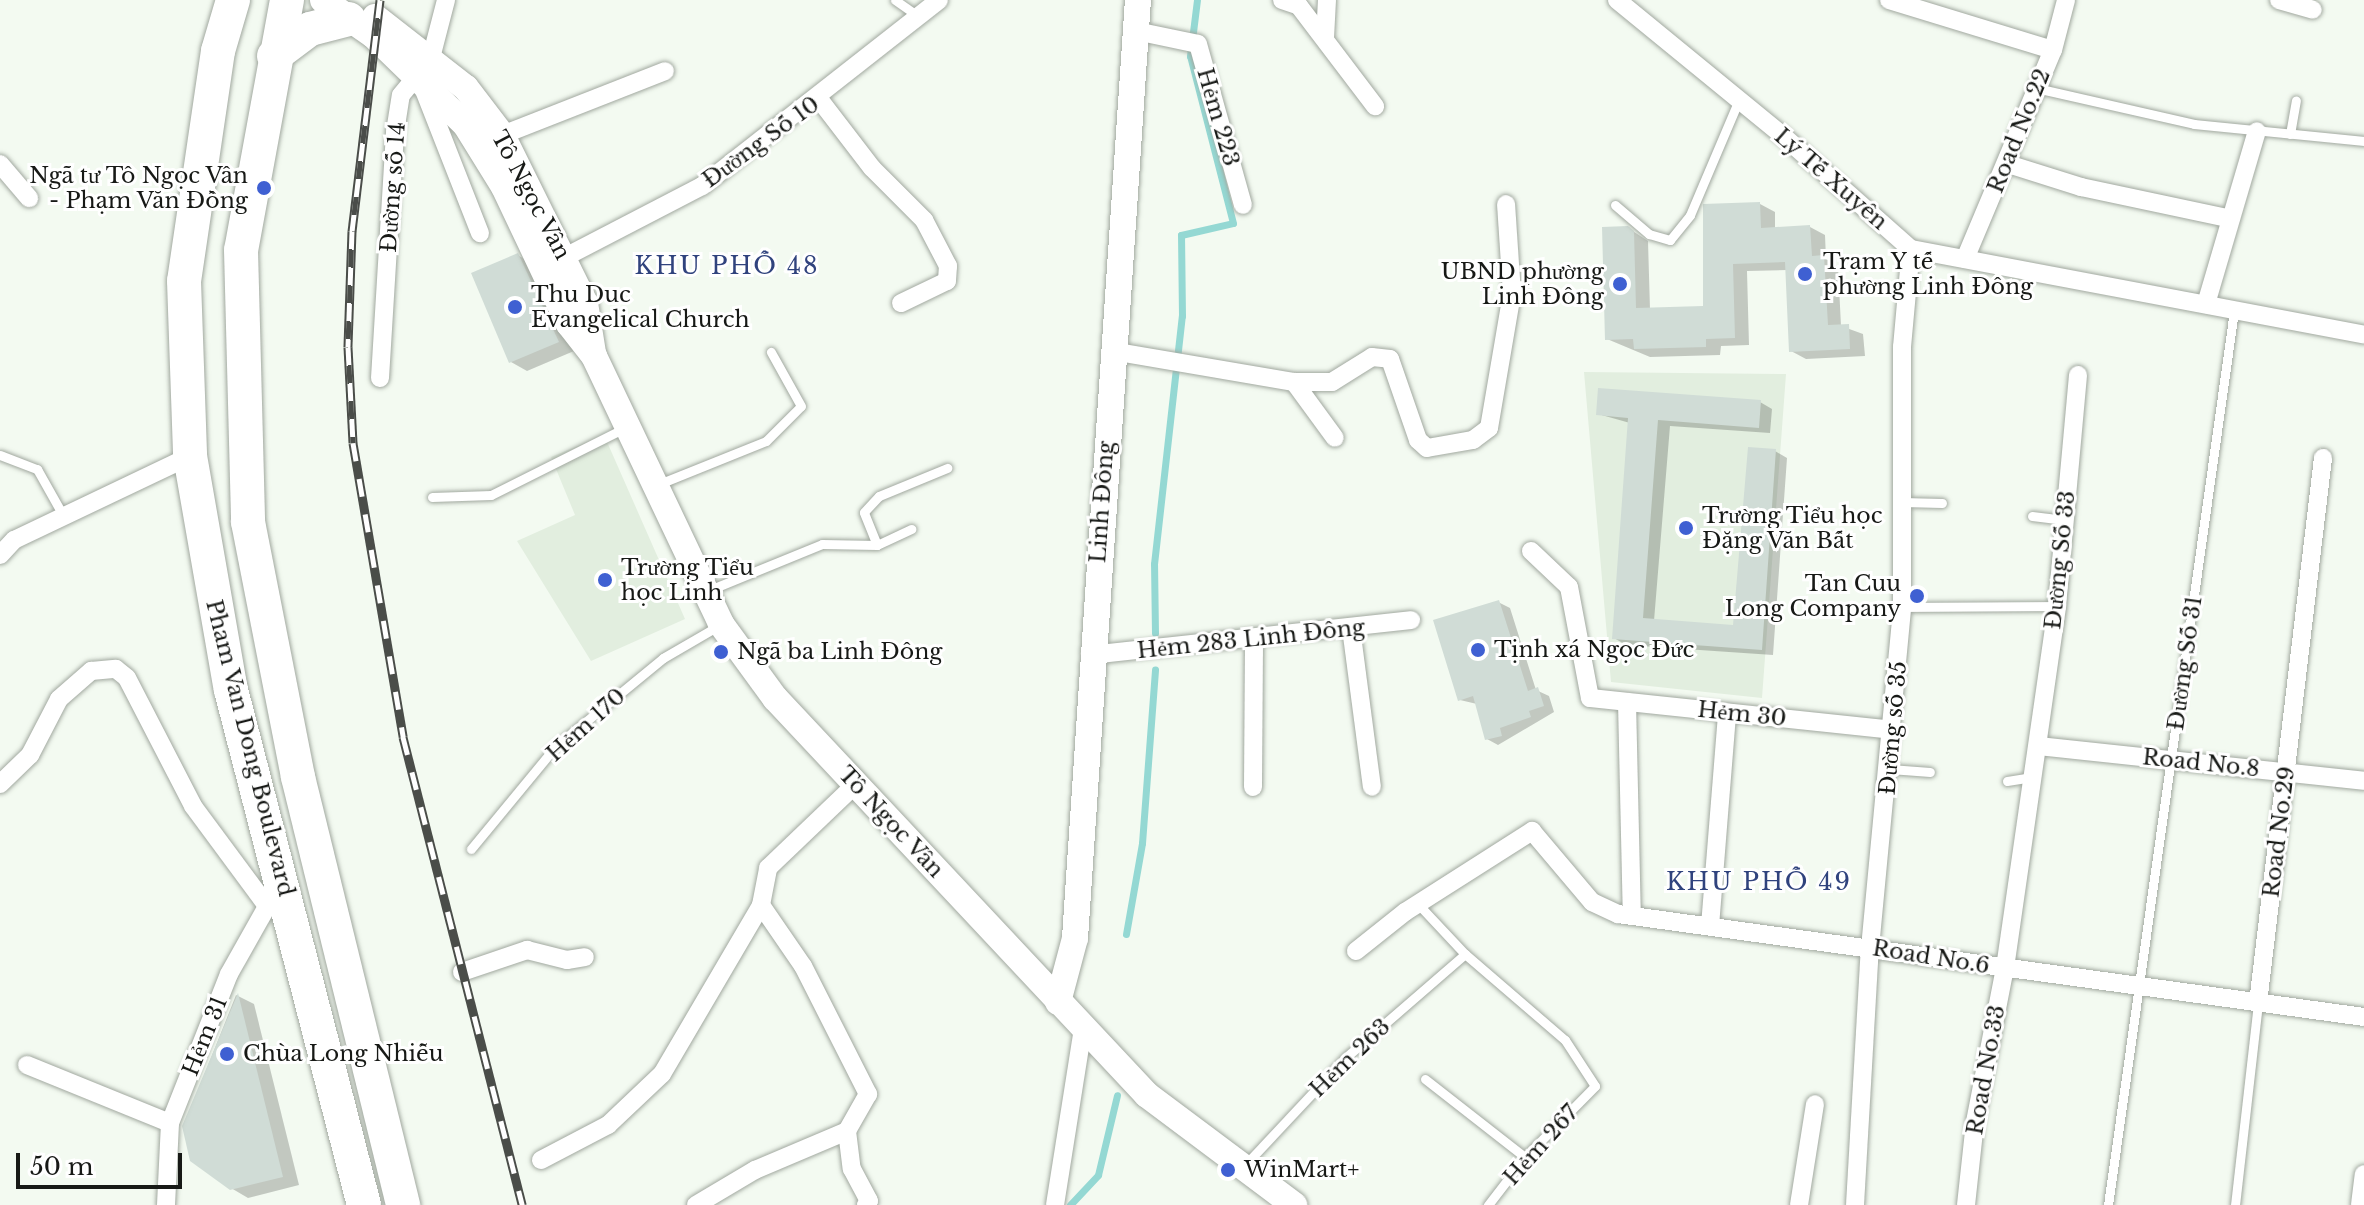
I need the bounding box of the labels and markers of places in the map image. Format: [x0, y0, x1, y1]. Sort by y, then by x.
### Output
place label: Ngã tư Tô Ngọc Vân - Phạm Văn Đồng [27, 162, 248, 214]
marker: Ngã tư Tô Ngọc Vân - Phạm Văn Đồng [255, 179, 273, 197]
place label: Trạm Y tế phường Linh Đông [1823, 248, 2034, 300]
place label: UBND phường Linh Đông [1441, 258, 1604, 310]
marker: Trạm Y tế phường Linh Đông [1794, 263, 1816, 285]
marker: UBND phường Linh Đông [1611, 275, 1629, 293]
place label: Thu Duc Evangelical Church [531, 281, 750, 332]
marker: Thu Duc Evangelical Church [506, 298, 524, 316]
place label: Trường Tiểu học Đặng Văn Bất [1702, 502, 1883, 554]
marker: Trường Tiểu học Đặng Văn Bất [1677, 519, 1695, 537]
place label: Trường Tiểu học Linh [621, 554, 755, 606]
place label: Tan Cuu Long Company [1724, 570, 1901, 622]
marker: Trường Tiểu học Linh [596, 571, 614, 589]
marker: Tan Cuu Long Company [1908, 587, 1926, 605]
place label: Tịnh xá Ngọc Đức [1494, 637, 1695, 663]
place label: Ngã ba Linh Đông [737, 639, 943, 665]
marker: Tịnh xá Ngọc Đức [1469, 641, 1487, 659]
marker: Ngã ba Linh Đông [712, 643, 730, 661]
place label: Chùa Long Nhiễu [243, 1041, 444, 1067]
marker: Chùa Long Nhiễu [218, 1045, 236, 1063]
place label: WinMart+ [1244, 1157, 1359, 1183]
marker: WinMart+ [1219, 1161, 1237, 1179]

